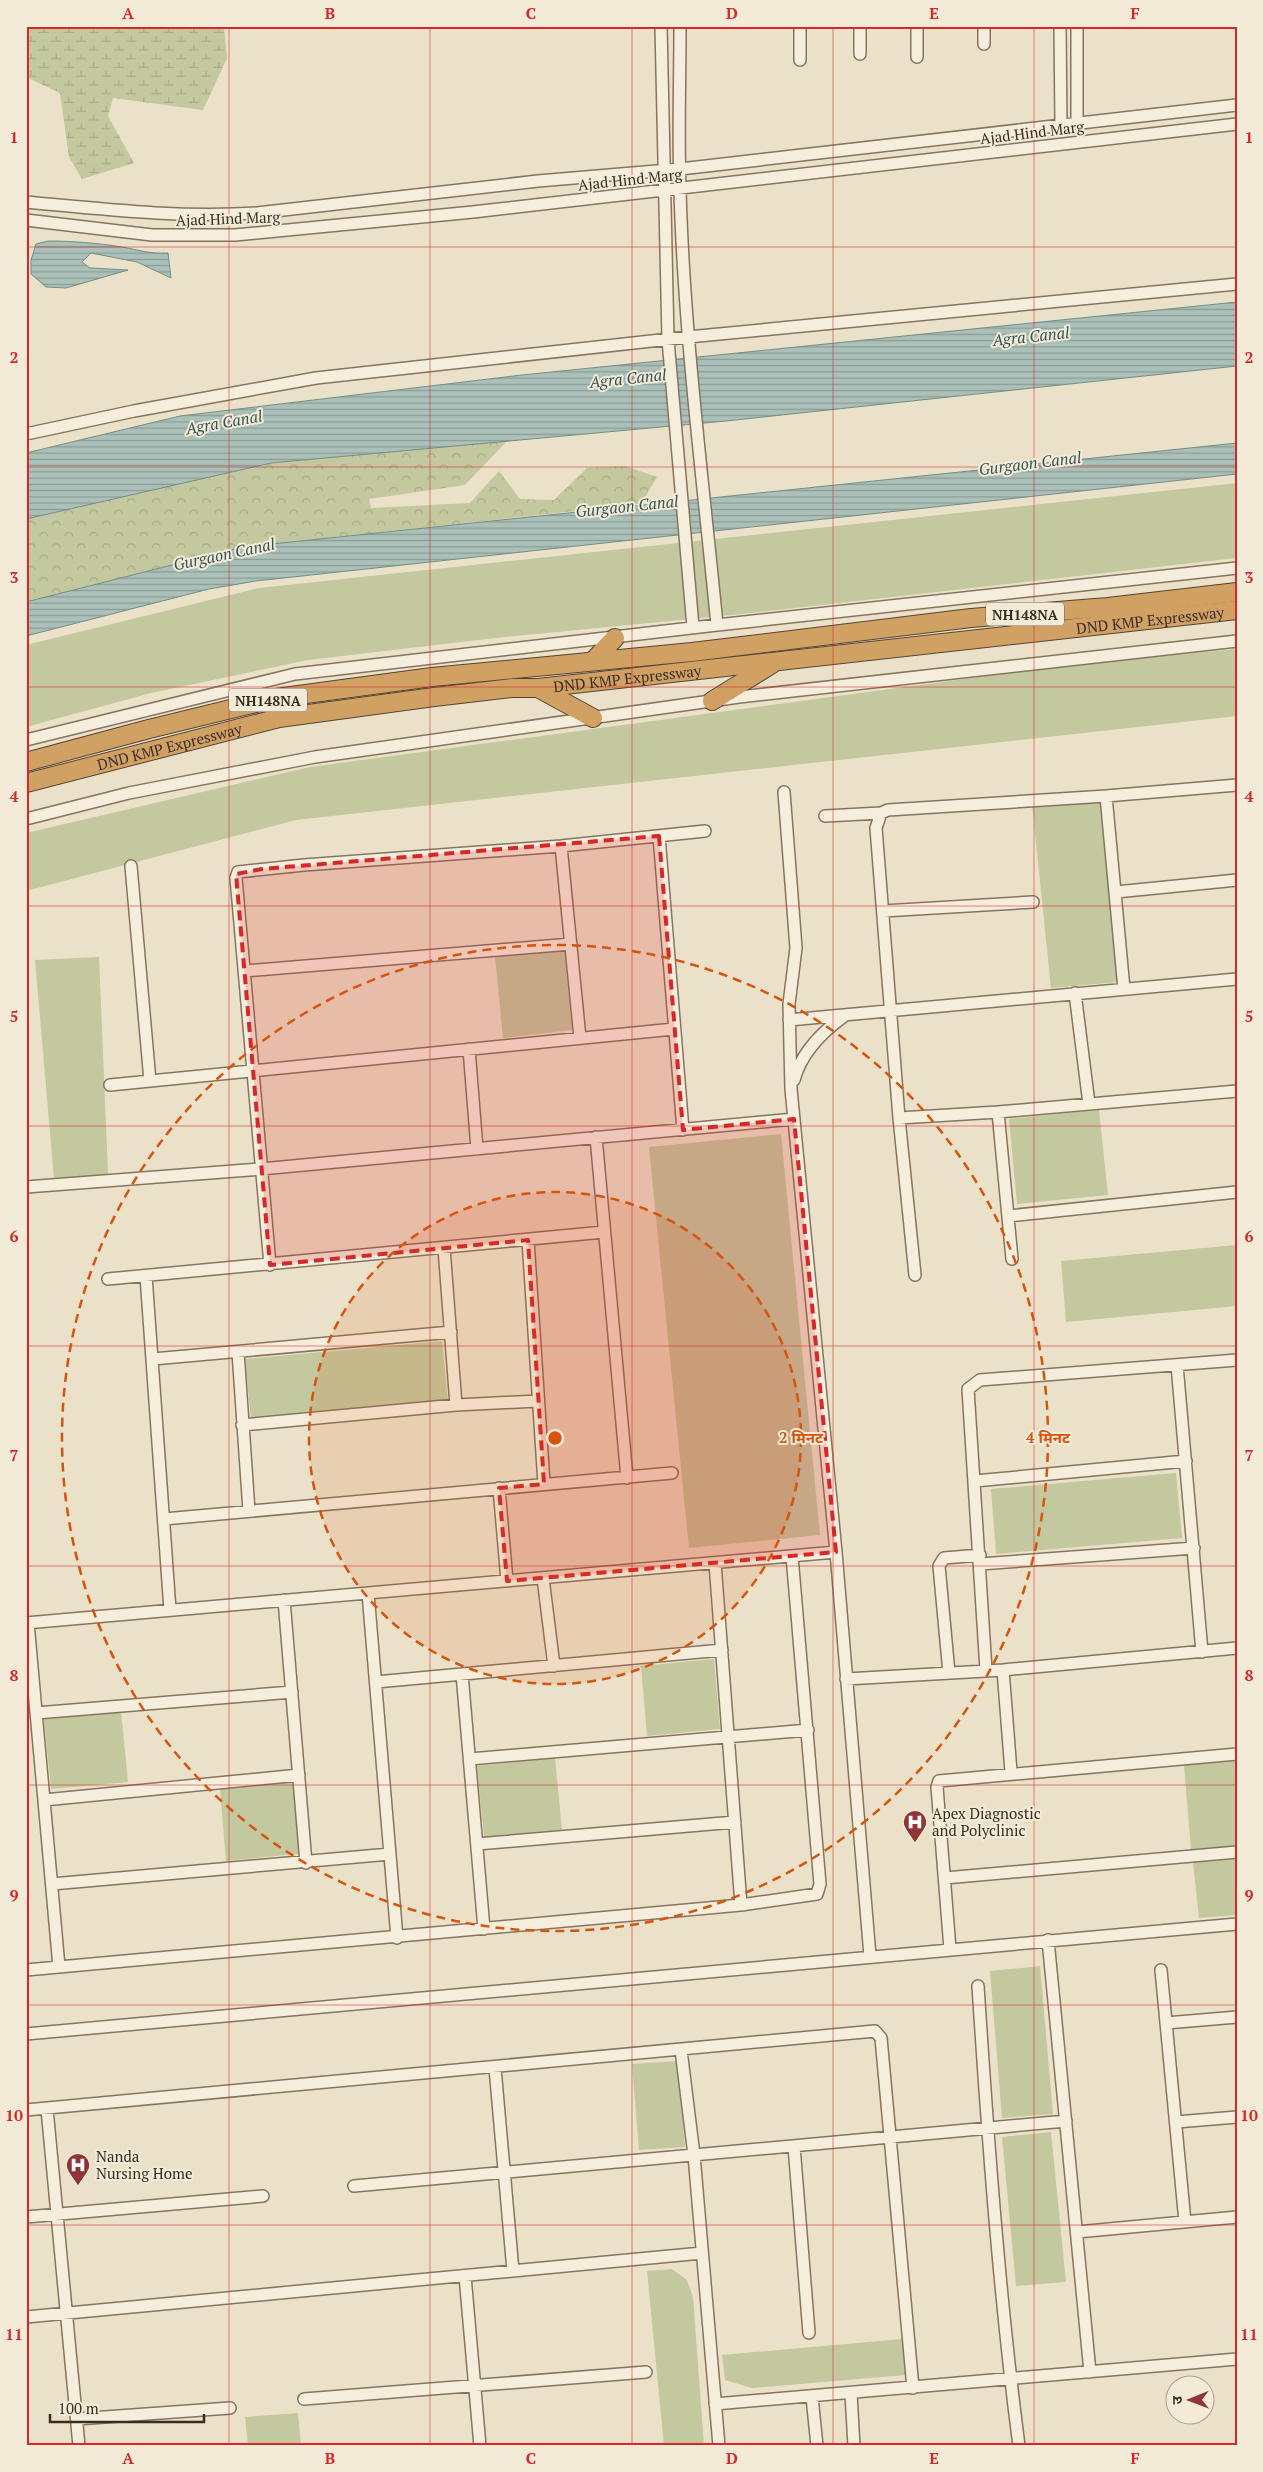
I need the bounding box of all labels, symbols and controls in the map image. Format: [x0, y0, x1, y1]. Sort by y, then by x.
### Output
text: A [122, 2, 134, 24]
text: B [325, 2, 335, 24]
text: C [526, 2, 536, 24]
text: D [726, 2, 738, 24]
text: E [929, 2, 939, 24]
text: F [1130, 2, 1140, 24]
street label: Ajad Hind Marg [979, 116, 1086, 148]
text: 1 [9, 126, 19, 148]
text: 1 [1244, 126, 1254, 148]
street label: Ajad Hind Marg [577, 163, 684, 194]
street label: Ajad Hind Marg [175, 206, 282, 230]
water label: Agra Canal [991, 321, 1071, 351]
text: 2 [9, 346, 19, 368]
text: 2 [1244, 346, 1254, 368]
water label: Agra Canal [588, 363, 668, 393]
water label: Agra Canal [183, 404, 264, 440]
water label: Gurgaon Canal [977, 446, 1083, 480]
water label: Gurgaon Canal [575, 490, 680, 522]
water label: Gurgaon Canal [171, 532, 277, 575]
text: 3 [9, 566, 19, 588]
text: 3 [1244, 566, 1254, 588]
street label: DND KMP Expressway [1075, 601, 1225, 638]
road number: NH148NA [986, 602, 1064, 626]
street label: DND KMP Expressway [552, 660, 703, 696]
road number: NH148NA [229, 688, 307, 712]
street label: DND KMP Expressway [95, 718, 244, 774]
text: 4 [9, 785, 19, 807]
text: 4 [1244, 785, 1254, 807]
text: 5 [9, 1005, 19, 1027]
text: 5 [1244, 1005, 1254, 1027]
text: 6 [9, 1225, 19, 1247]
text: 6 [1244, 1225, 1254, 1247]
text: 2 मिनट [779, 1427, 824, 1447]
text: 4 मिनट [1026, 1427, 1071, 1447]
centre of rings [546, 1429, 564, 1447]
text: 7 [9, 1444, 19, 1466]
text: 7 [1244, 1444, 1254, 1466]
text: 8 [9, 1664, 19, 1686]
text: 8 [1244, 1664, 1254, 1686]
place label: Apex Diagnostic and Polyclinic [932, 1803, 1041, 1840]
hospital icon: Apex Diagnostic and Polyclinic [902, 1809, 928, 1843]
text: 9 [9, 1884, 19, 1906]
text: 9 [1244, 1884, 1254, 1906]
text: 10 [5, 2104, 23, 2126]
text: 10 [1240, 2104, 1258, 2126]
place label: Nanda Nursing Home [96, 2146, 193, 2183]
hospital icon: Nanda Nursing Home [65, 2152, 91, 2186]
text: 11 [5, 2323, 23, 2345]
text: 11 [1240, 2323, 1258, 2345]
north arrow [1166, 2374, 1216, 2424]
scale bar [50, 2392, 204, 2424]
text: उ [1167, 2395, 1186, 2405]
text: 100 m [58, 2398, 99, 2418]
text: A [122, 2447, 134, 2469]
text: B [325, 2447, 335, 2469]
text: C [526, 2447, 536, 2469]
text: D [726, 2447, 738, 2469]
text: E [929, 2447, 939, 2469]
text: F [1130, 2447, 1140, 2469]

